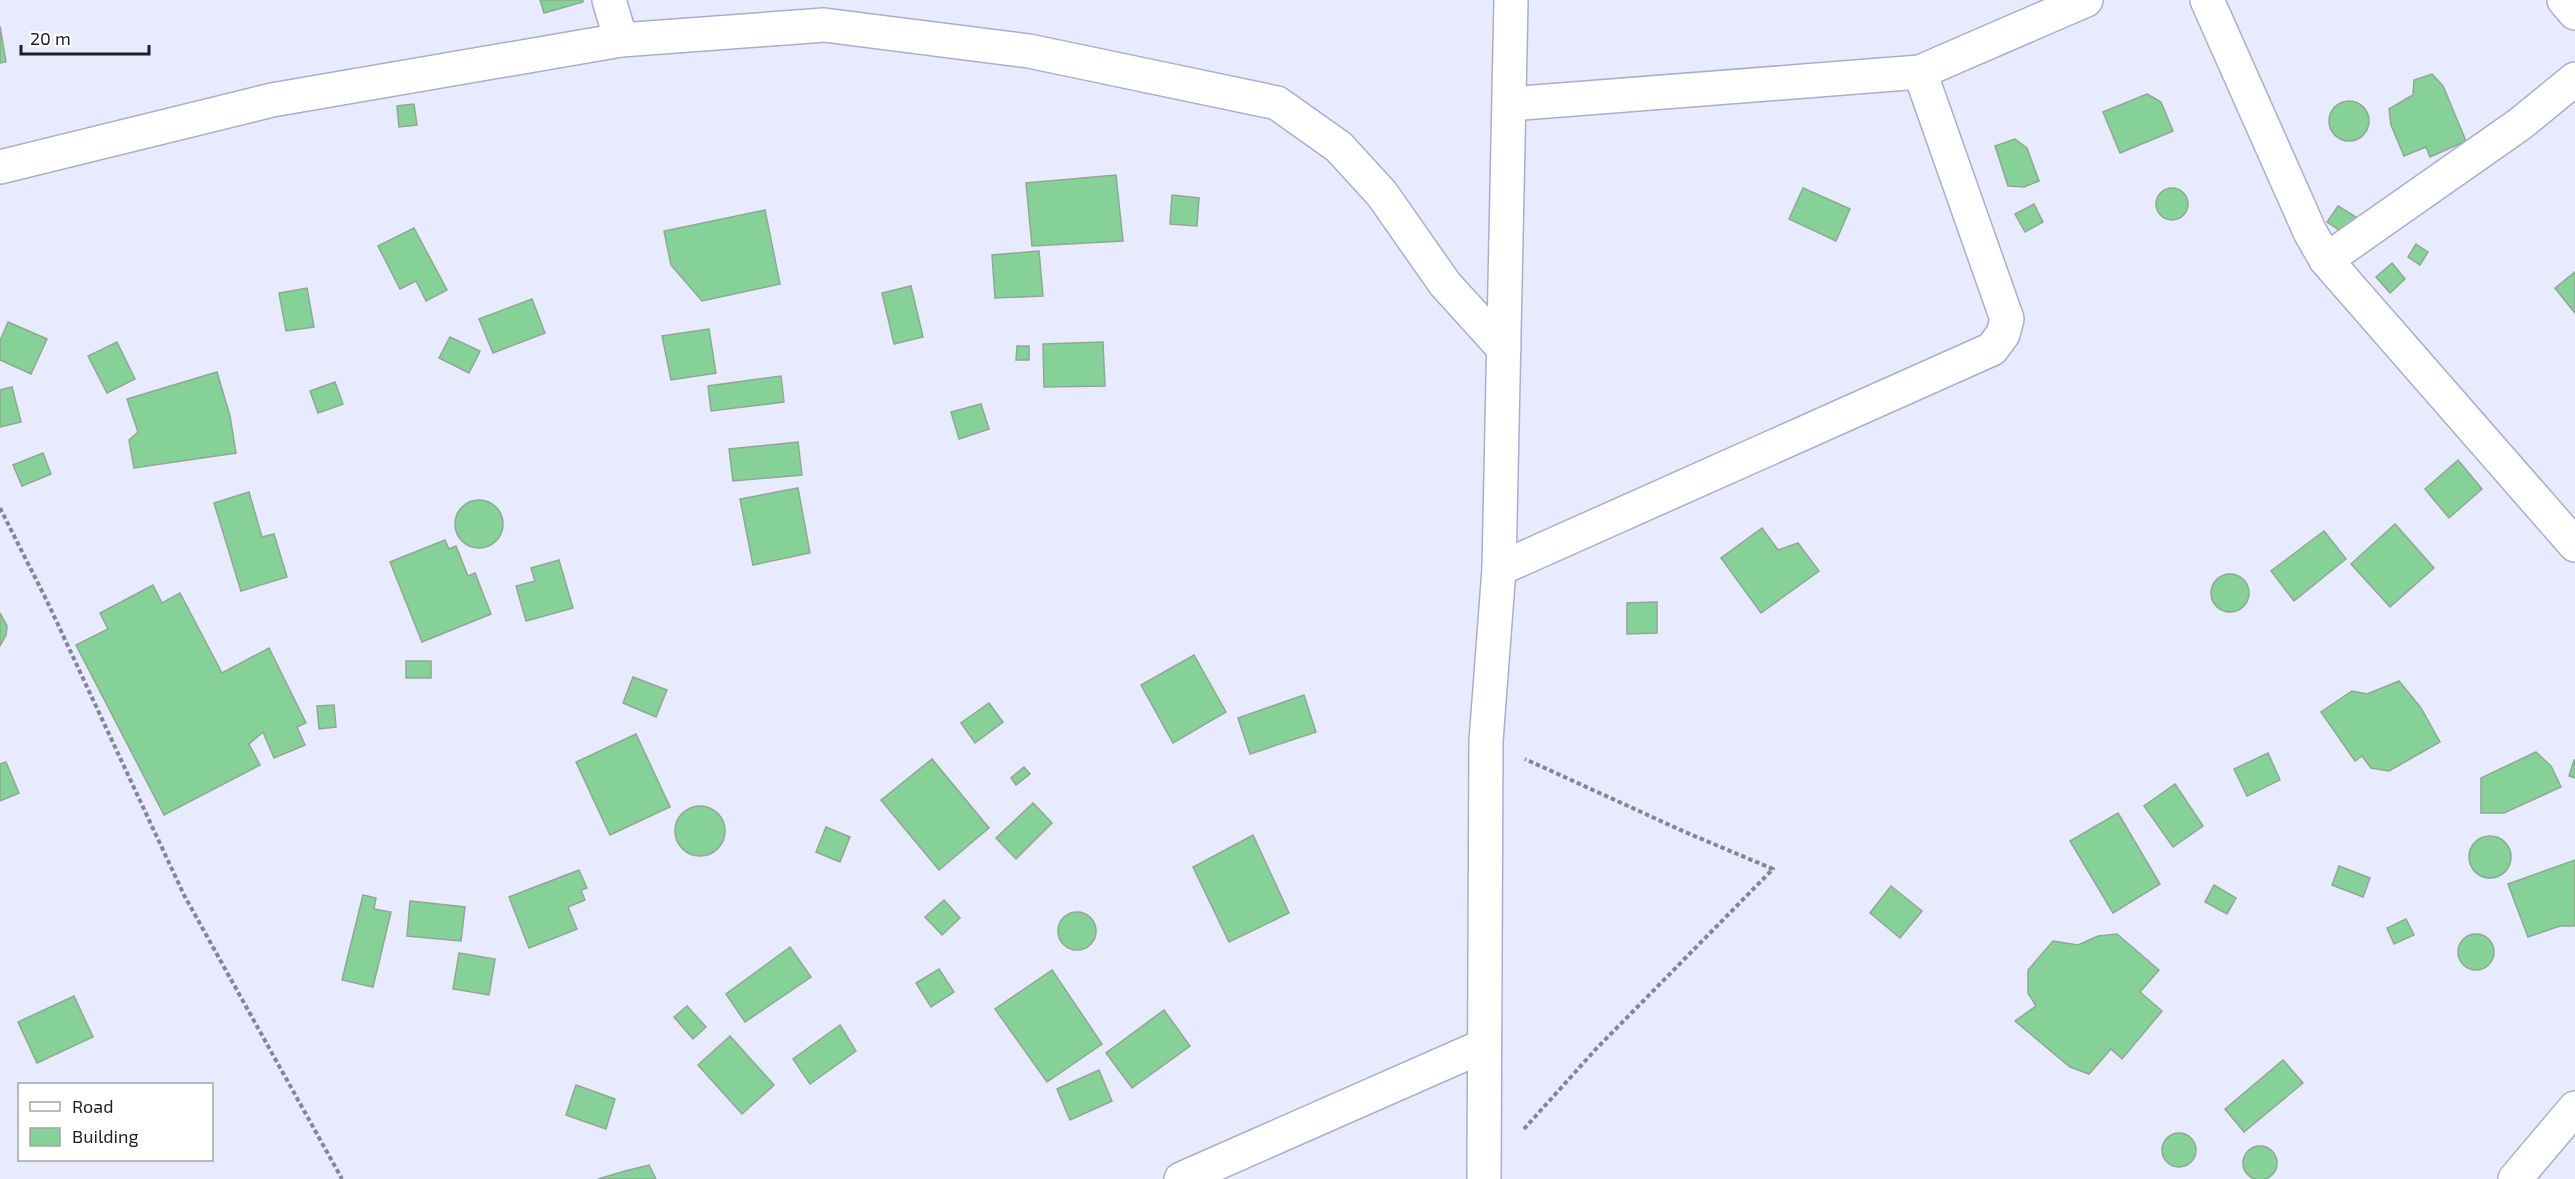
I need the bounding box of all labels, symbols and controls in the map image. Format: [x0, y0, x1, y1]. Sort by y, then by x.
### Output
scale bar [21, 18, 148, 56]
text: 20 m [30, 27, 71, 49]
legend [18, 1083, 213, 1161]
text: Road [72, 1095, 113, 1117]
text: Building [72, 1125, 139, 1147]

